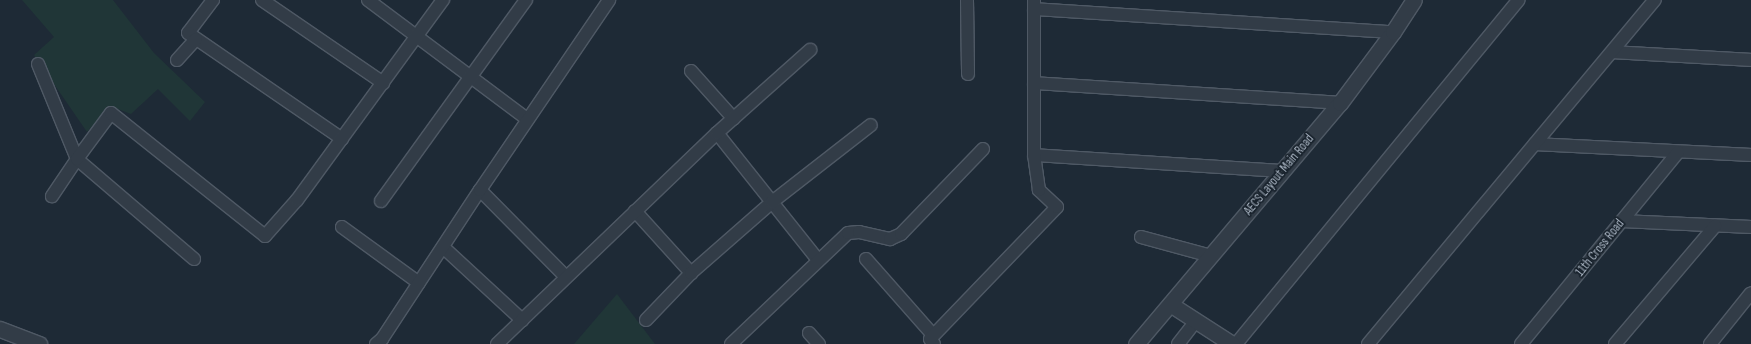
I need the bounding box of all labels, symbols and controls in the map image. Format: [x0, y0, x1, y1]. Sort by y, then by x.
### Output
street label: AECS Layout Main Road [1241, 131, 1317, 219]
street label: 11th Cross Road [1572, 216, 1628, 280]

